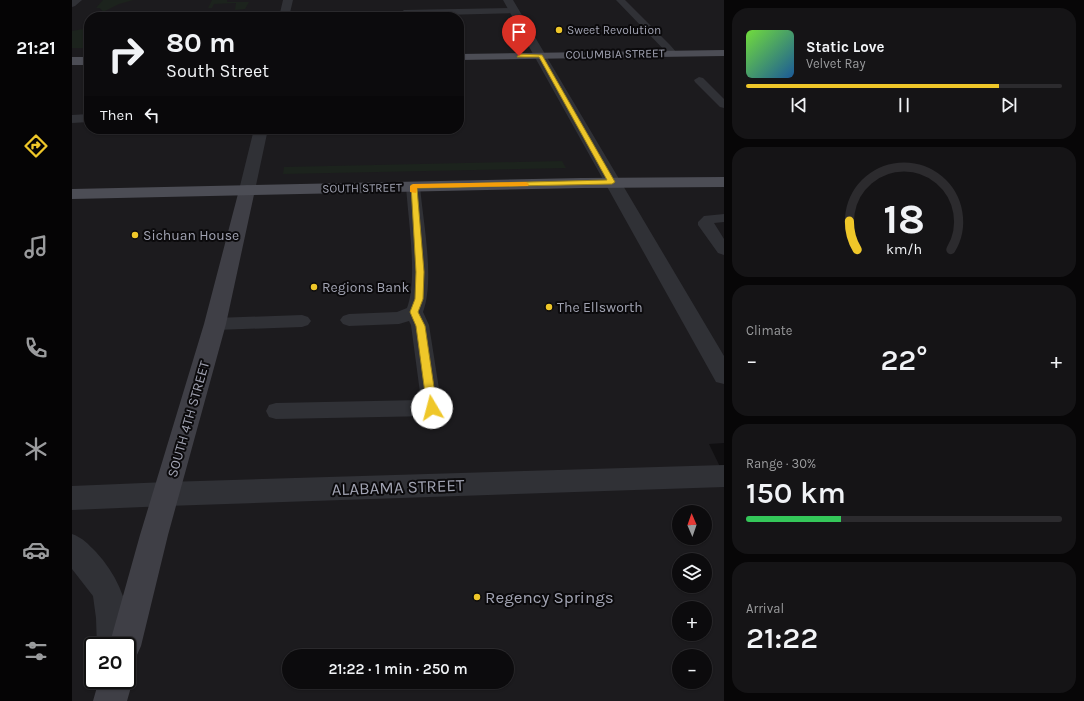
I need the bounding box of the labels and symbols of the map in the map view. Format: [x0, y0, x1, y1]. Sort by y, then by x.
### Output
pin [502, 15, 536, 56]
place label: Sweet Revolution [567, 23, 661, 37]
marker: Sweet Revolution [554, 25, 564, 35]
street label: COLUMBIA STREET [565, 46, 665, 62]
street label: SOUTH STREET [322, 180, 402, 196]
place label: Sichuan House [143, 227, 239, 244]
marker: Sichuan House [130, 230, 140, 240]
place label: Regions Bank [322, 279, 409, 296]
marker: Regions Bank [309, 282, 319, 292]
place label: The Ellsworth [557, 299, 643, 316]
marker: The Ellsworth [544, 302, 554, 312]
street label: SOUTH 4TH STREET [164, 359, 213, 479]
position arrow [411, 387, 453, 429]
street label: ALABAMA STREET [331, 475, 465, 499]
north arrow [672, 505, 712, 545]
place label: Regency Springs [485, 587, 614, 607]
marker: Regency Springs [472, 592, 482, 602]
speed limit sign: 20 [84, 637, 136, 689]

